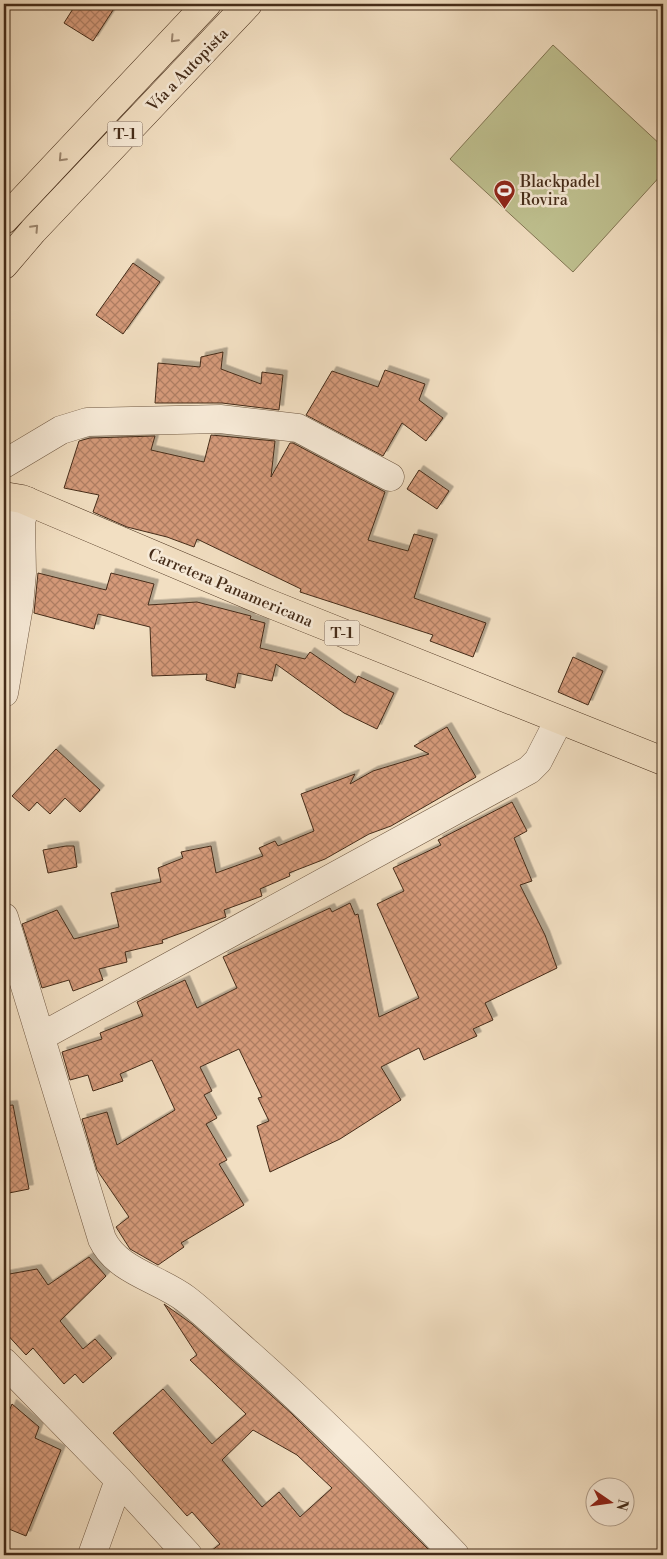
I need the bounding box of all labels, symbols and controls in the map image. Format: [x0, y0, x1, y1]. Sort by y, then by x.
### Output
street label: Vía a Autopista [142, 23, 233, 116]
one-way arrow [171, 34, 180, 43]
road number: T-1 [108, 122, 142, 146]
one-way arrow [59, 152, 68, 161]
place label: Blackpadel Rovira [519, 172, 600, 210]
sports icon: Blackpadel Rovira [492, 178, 516, 209]
one-way arrow [29, 225, 38, 234]
street label: Carretera Panamericana [145, 544, 317, 632]
road number: T-1 [324, 620, 360, 646]
north arrow [584, 1476, 634, 1526]
text: N [612, 1497, 632, 1512]

